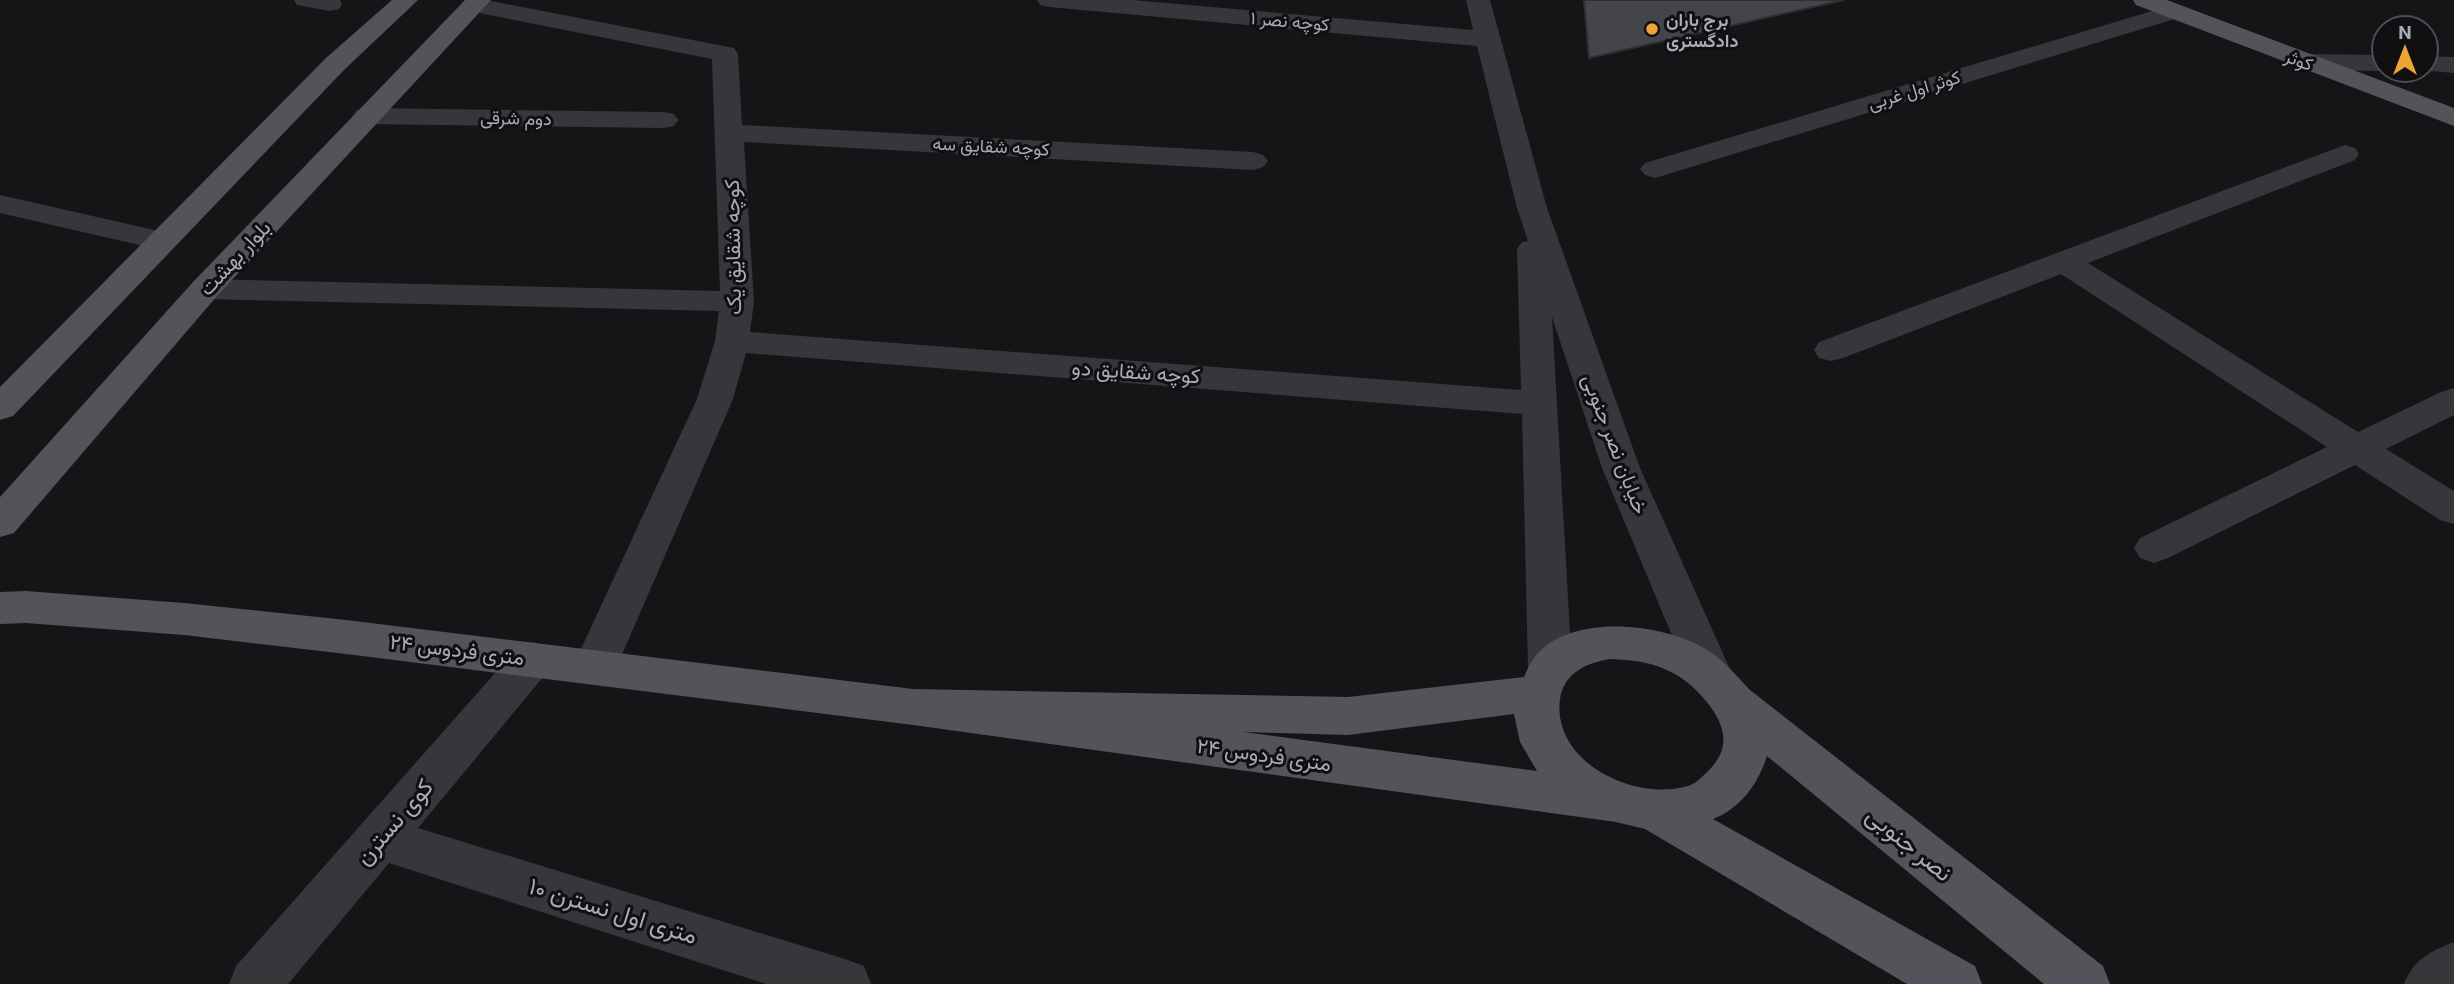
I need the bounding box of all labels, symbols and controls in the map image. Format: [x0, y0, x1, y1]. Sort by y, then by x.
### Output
street label: کوچه نصر ۱ [1250, 7, 1330, 37]
place label: برج باران دادگستری [1666, 9, 1738, 52]
north arrow [2370, 14, 2440, 84]
marker: برج باران دادگستری [1644, 21, 1660, 37]
text: N [2398, 21, 2412, 44]
street label: کوثر [2281, 45, 2316, 76]
street label: کوثر اول غربی [1865, 66, 1963, 115]
street label: دوم شرقی [480, 107, 552, 131]
street label: کوچه شقایق سه [932, 132, 1050, 162]
street label: کوچه شقایق یک [720, 179, 748, 315]
street label: بلوار بهشت [194, 216, 276, 301]
street label: کوچه شقایق دو [1071, 356, 1201, 390]
street label: خیابان نصر جنوبی [1576, 371, 1653, 518]
street label: ۲۴ متری فردوس [388, 630, 526, 671]
street label: ۲۴ متری فردوس [1195, 734, 1333, 777]
street label: کوی نسترن [349, 773, 440, 871]
street label: نصر جنوبی [1860, 801, 1958, 888]
street label: ۱۰ متری اول نسترن [525, 872, 701, 951]

